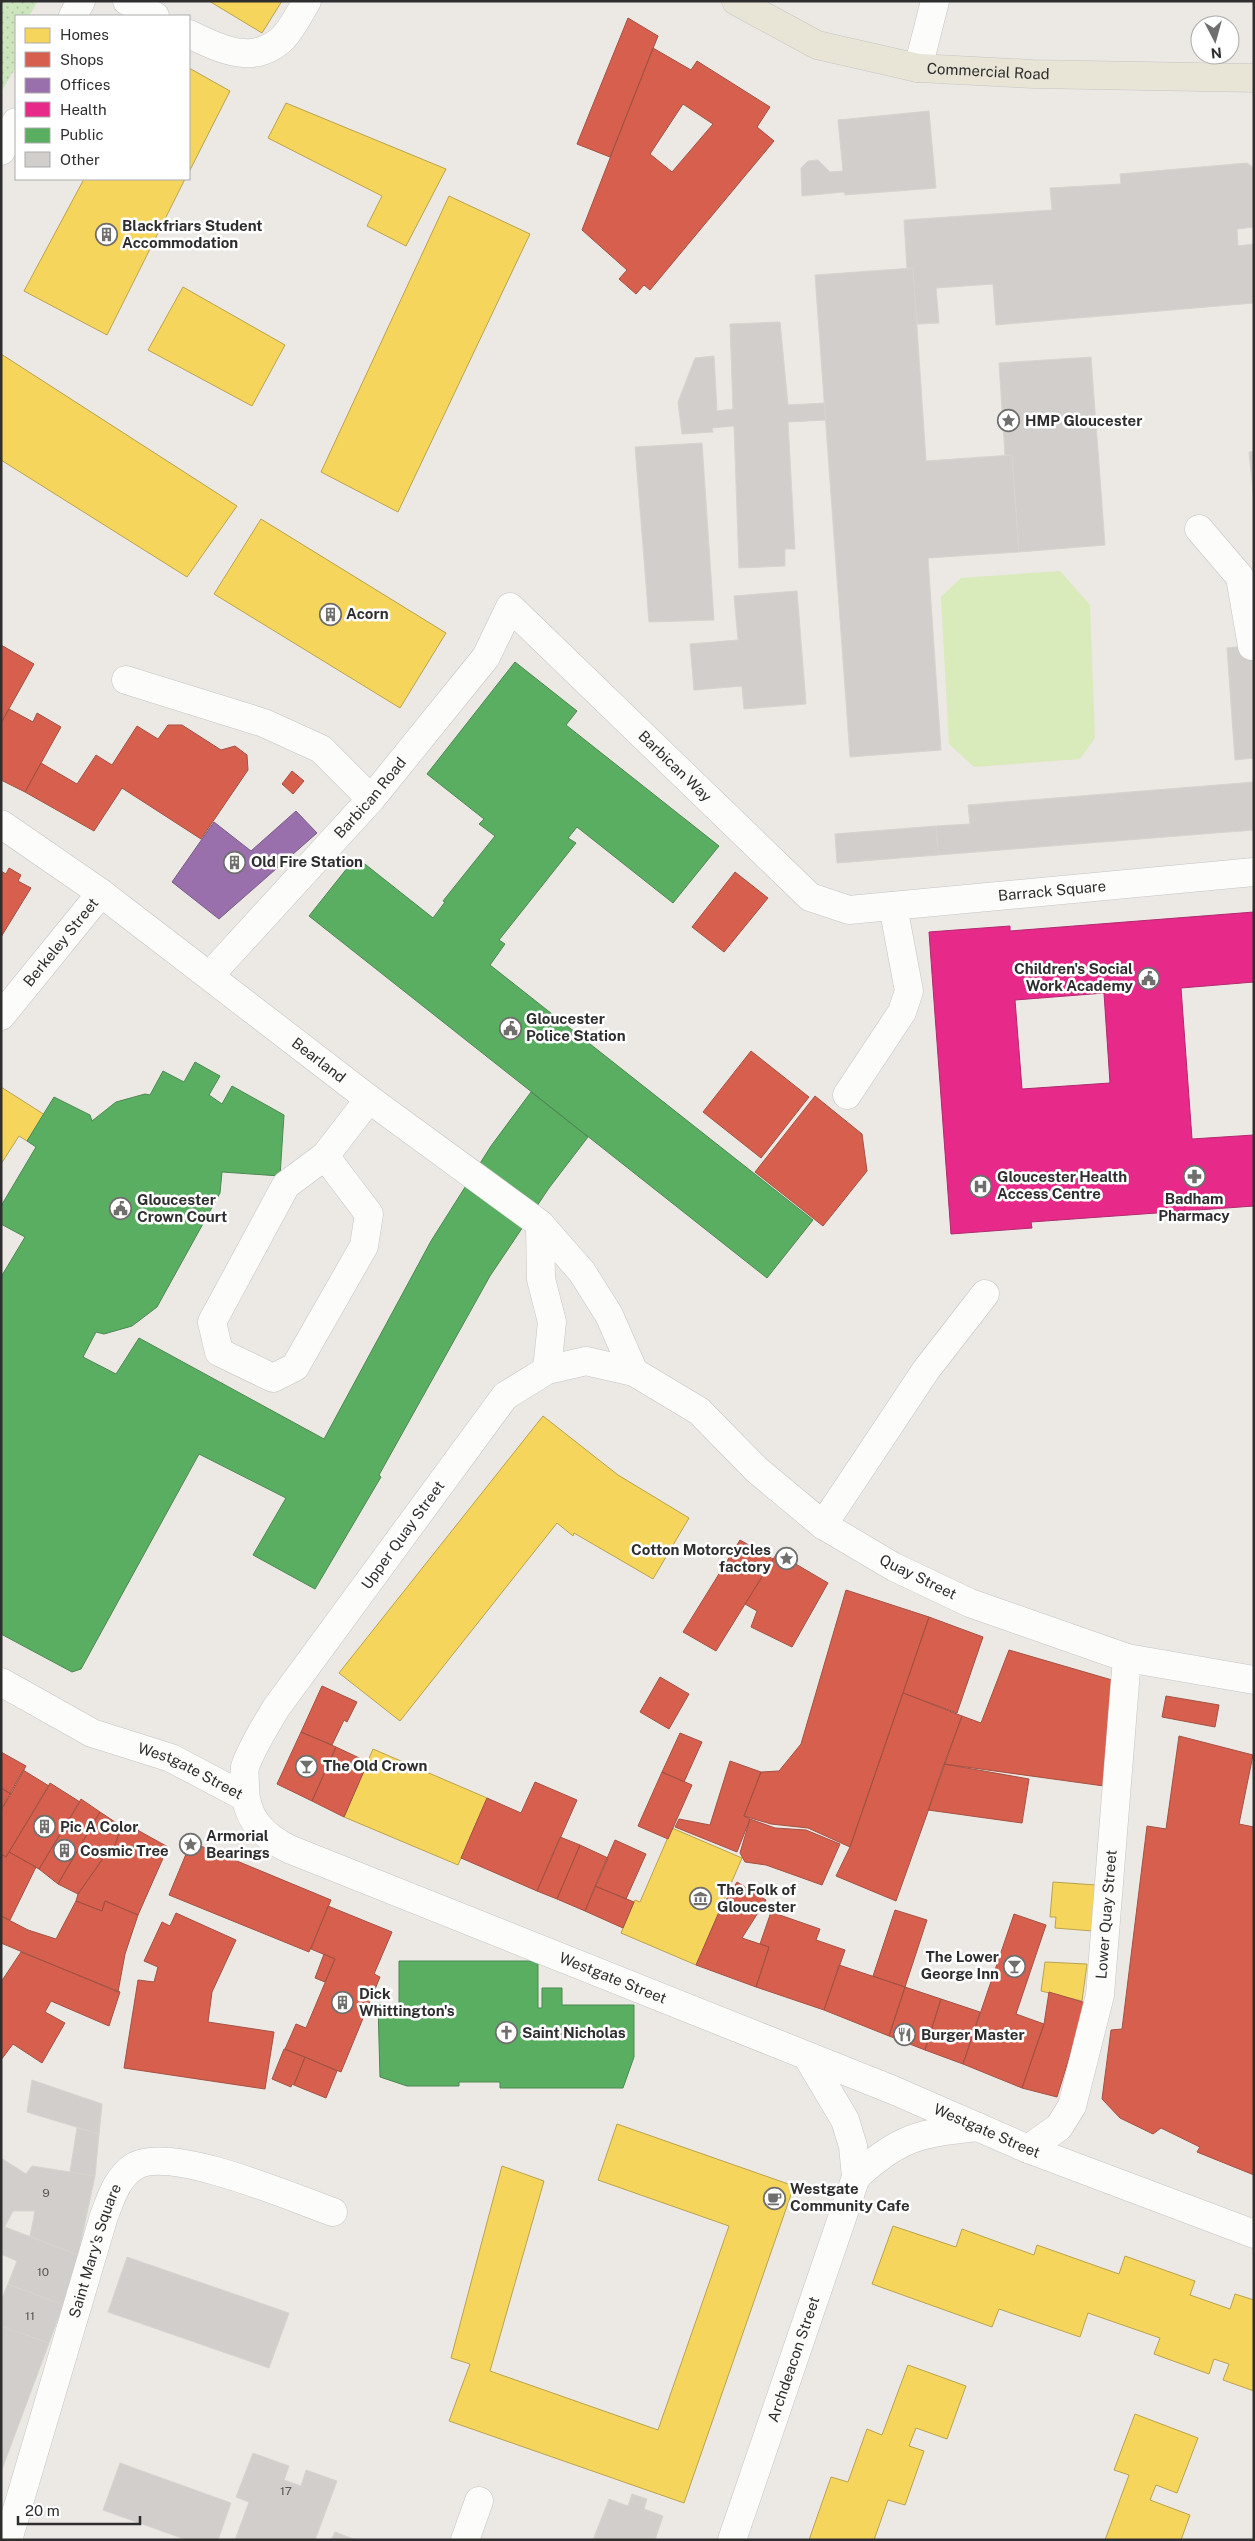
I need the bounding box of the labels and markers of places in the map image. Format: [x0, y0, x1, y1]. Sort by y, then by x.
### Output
place label: Blackfriars Student Accommodation [122, 217, 263, 251]
building icon: Blackfriars Student Accommodation [94, 223, 118, 247]
place icon: HMP Gloucester [997, 409, 1021, 433]
place label: HMP Gloucester [1025, 412, 1142, 429]
building icon: Acorn [318, 602, 342, 626]
place label: Acorn [346, 605, 389, 622]
building icon: Old Fire Station [223, 850, 247, 874]
place label: Old Fire Station [251, 853, 363, 870]
place label: Children's Social Work Academy [1014, 960, 1134, 994]
public building icon: Children's Social Work Academy [1137, 966, 1161, 990]
place label: Gloucester Police Station [526, 1010, 626, 1044]
public building icon: Gloucester Police Station [498, 1016, 522, 1040]
pharmacy icon: Badham Pharmacy [1182, 1164, 1206, 1188]
place label: Gloucester Health Access Centre [997, 1168, 1127, 1202]
hospital icon: Gloucester Health Access Centre [969, 1174, 993, 1198]
place label: Badham Pharmacy [1158, 1190, 1230, 1224]
place label: Gloucester Crown Court [137, 1191, 227, 1225]
public building icon: Gloucester Crown Court [109, 1197, 133, 1221]
place label: Cotton Motorcycles factory [631, 1541, 772, 1575]
place icon: Cotton Motorcycles factory [775, 1547, 799, 1571]
bar icon: The Old Crown [295, 1754, 319, 1778]
place label: The Old Crown [323, 1757, 427, 1774]
building icon: Pic A Color [32, 1815, 56, 1839]
place label: Pic A Color [60, 1818, 138, 1835]
place label: Armorial Bearings [206, 1827, 270, 1861]
place icon: Armorial Bearings [178, 1833, 202, 1857]
building icon: Cosmic Tree [52, 1839, 76, 1863]
place label: Cosmic Tree [80, 1842, 169, 1859]
place label: The Folk of Gloucester [717, 1881, 796, 1915]
museum icon: The Folk of Gloucester [689, 1887, 713, 1911]
place label: The Lower George Inn [921, 1948, 999, 1982]
bar icon: The Lower George Inn [1003, 1954, 1027, 1978]
place label: Dick Whittington's [359, 1985, 455, 2019]
building icon: Dick Whittington's [331, 1991, 355, 2015]
church icon: Saint Nicholas [494, 2021, 518, 2045]
restaurant icon: Burger Master [893, 2023, 917, 2047]
place label: Saint Nicholas [522, 2024, 626, 2041]
place label: Burger Master [921, 2026, 1025, 2043]
place label: Westgate Community Cafe [790, 2180, 910, 2214]
cafe icon: Westgate Community Cafe [762, 2186, 786, 2210]

